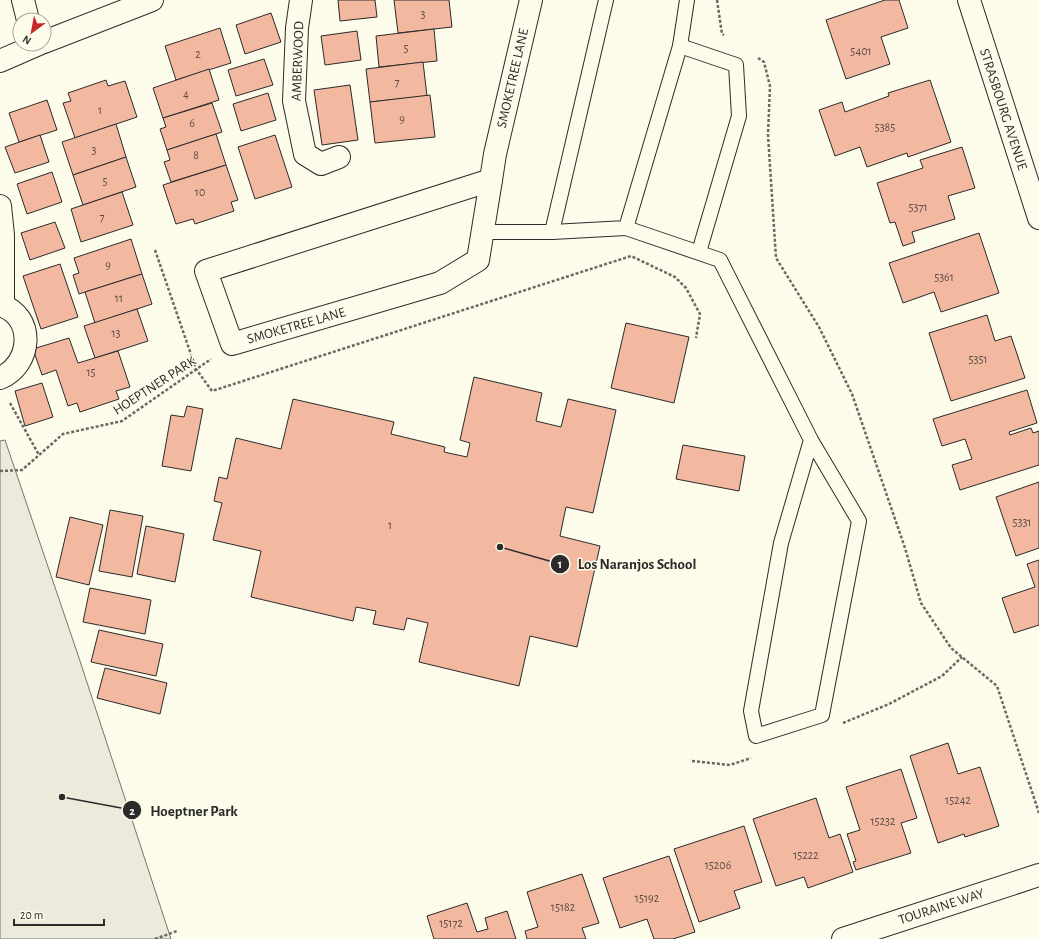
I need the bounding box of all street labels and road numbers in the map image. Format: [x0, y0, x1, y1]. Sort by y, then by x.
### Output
street label: AMBERWOOD [290, 21, 306, 101]
street label: SMOKETREE LANE [495, 27, 531, 129]
street label: STRASBOURG AVENUE [977, 47, 1029, 172]
street label: SMOKETREE LANE [246, 305, 347, 347]
street label: HOEPTNER PARK [111, 354, 199, 418]
street label: TOURAINE WAY [897, 886, 986, 927]

